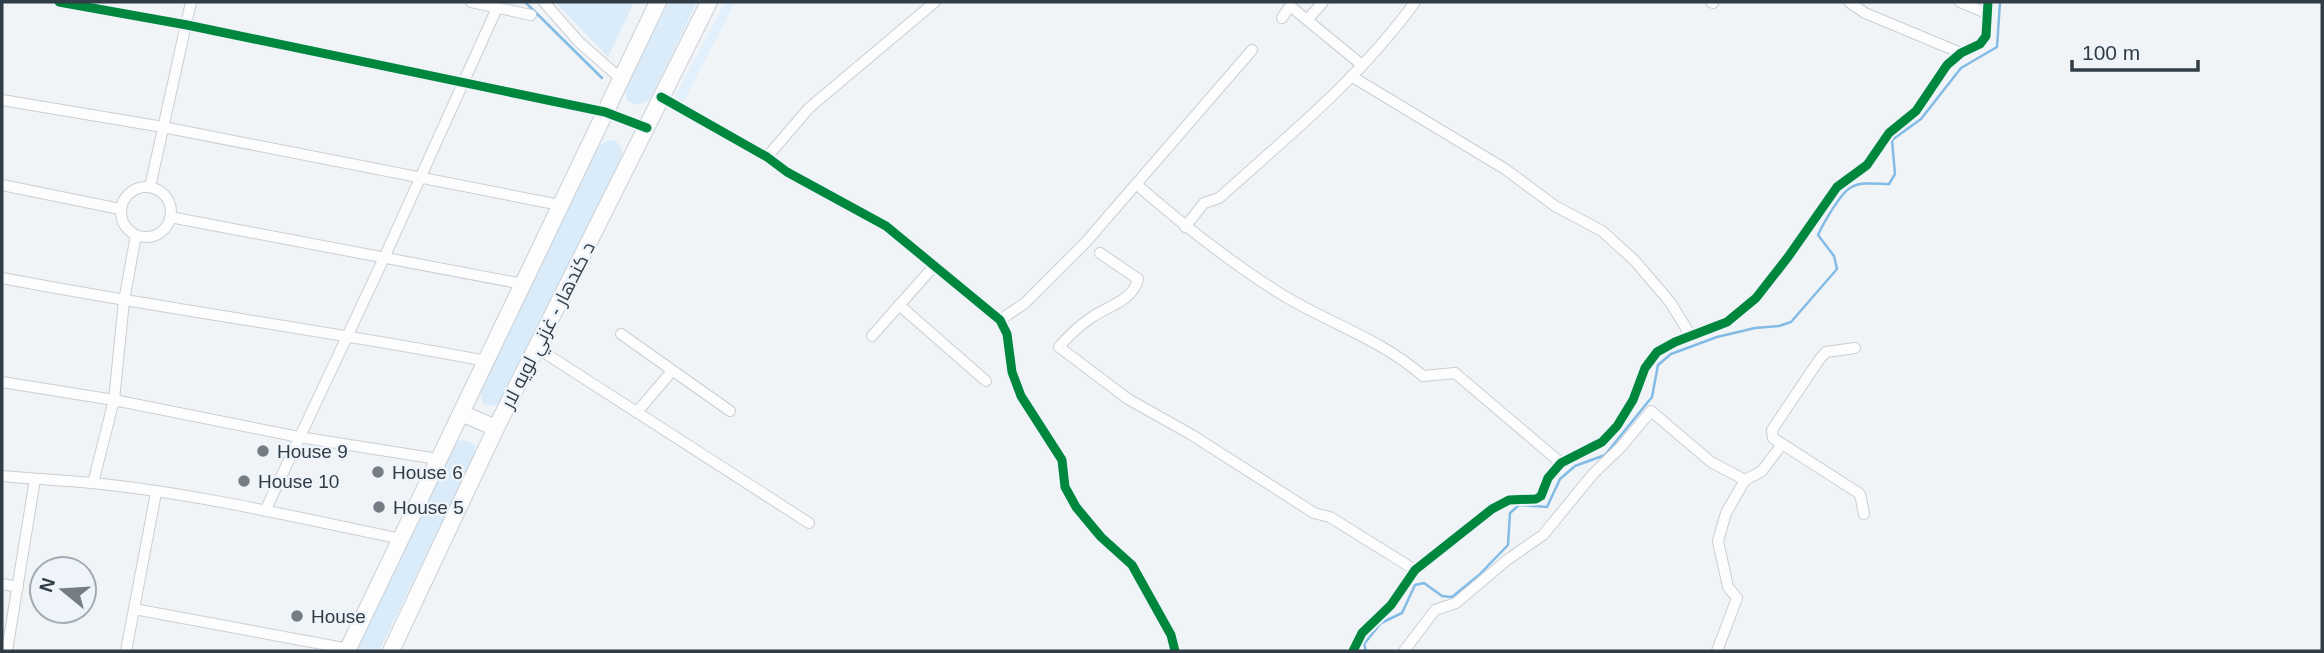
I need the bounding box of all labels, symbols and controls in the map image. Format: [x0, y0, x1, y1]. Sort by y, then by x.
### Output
scale bar [2072, 28, 2198, 72]
text: 100 m [2082, 41, 2140, 64]
street label: د کندهار - غزني لويه لار [497, 238, 603, 414]
place label: House 9 [277, 441, 348, 462]
marker: House 9 [255, 443, 271, 459]
place label: House 6 [392, 462, 463, 483]
marker: House 6 [370, 464, 386, 480]
place label: House 10 [258, 471, 339, 492]
marker: House 10 [236, 473, 252, 489]
place label: House 5 [393, 497, 464, 518]
marker: House 5 [371, 499, 387, 515]
north arrow [28, 555, 98, 625]
text: N [35, 575, 59, 595]
place label: House [311, 606, 366, 627]
marker: House [289, 608, 305, 624]

